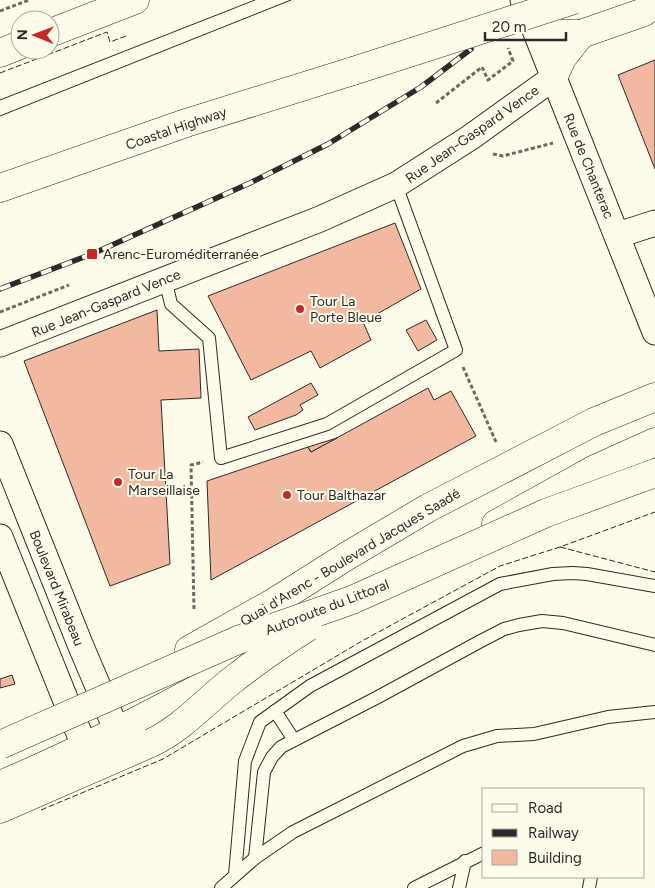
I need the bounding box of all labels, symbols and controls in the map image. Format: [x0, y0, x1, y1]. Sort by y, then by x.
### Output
north arrow [10, 10, 60, 60]
scale bar [485, 10, 566, 42]
text: 20 m [492, 18, 526, 36]
text: N [14, 29, 31, 40]
street label: Rue Jean-Gaspard Vence [402, 82, 543, 187]
street label: Coastal Highway [123, 103, 230, 154]
street label: Rue de Chanterac [560, 111, 618, 222]
place label: Arenc-Euroméditerranée [103, 246, 259, 263]
marker: Arenc-Euroméditerranée [85, 247, 99, 261]
street label: Rue Jean-Gaspard Vence [29, 266, 184, 341]
place label: Tour La Porte Bleue [310, 293, 382, 326]
marker: Tour La Porte Bleue [294, 303, 306, 315]
place label: Tour La Marseillaise [128, 466, 200, 499]
marker: Tour La Marseillaise [112, 476, 124, 488]
street label: Quai d'Arenc - Boulevard Jacques Saadé [237, 485, 464, 630]
place label: Tour Balthazar [297, 487, 386, 504]
marker: Tour Balthazar [281, 489, 293, 501]
street label: Boulevard Mirabeau [26, 528, 88, 649]
street label: Autoroute du Littoral [263, 576, 392, 639]
legend [482, 788, 645, 878]
text: Road [528, 799, 563, 817]
text: Railway [528, 824, 579, 842]
text: Building [528, 849, 582, 867]

